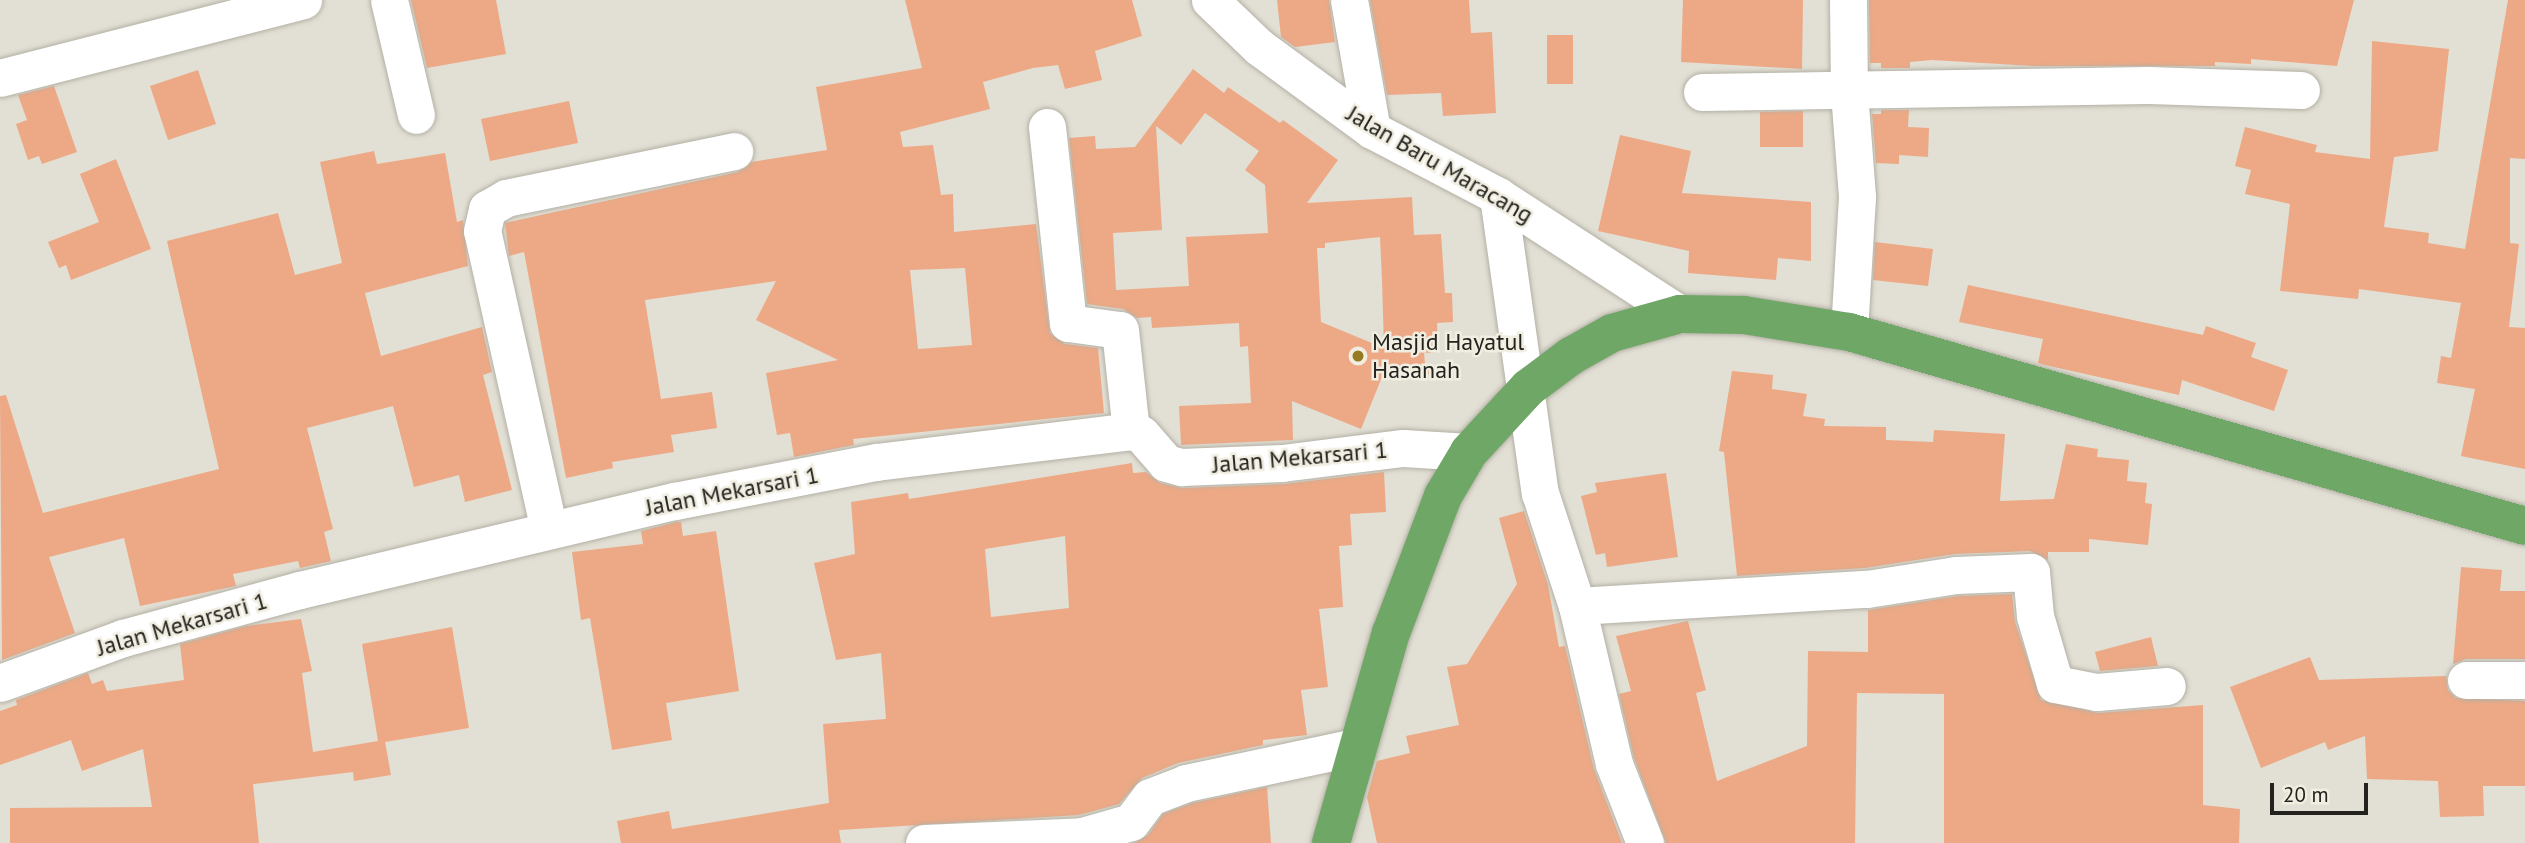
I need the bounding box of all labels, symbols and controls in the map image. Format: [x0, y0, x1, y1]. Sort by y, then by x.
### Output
street label: Jalan Baru Maracang [1342, 99, 1538, 229]
place label: Masjid Hayatul Hasanah [1372, 328, 1524, 384]
marker: Masjid Hayatul Hasanah [1350, 348, 1366, 364]
street label: Jalan Mekarsari 1 [1211, 435, 1389, 479]
street label: Jalan Mekarsari 1 [643, 460, 821, 522]
street label: Jalan Mekarsari 1 [93, 586, 271, 662]
scale bar [2273, 770, 2371, 814]
text: 20 m [2283, 781, 2329, 808]

